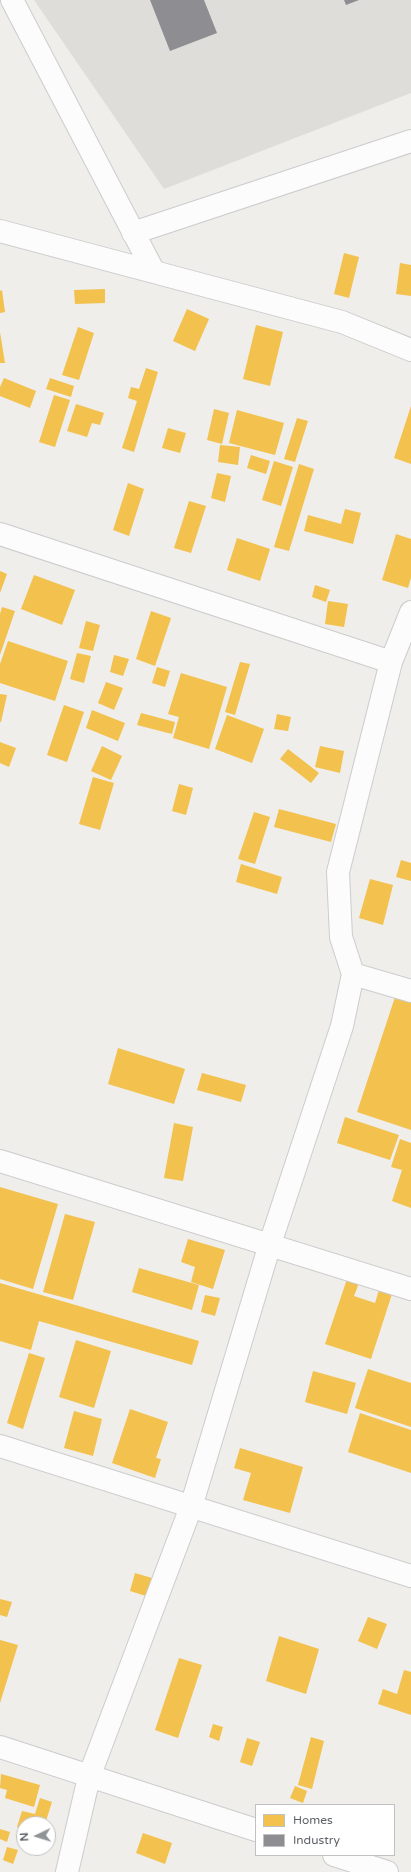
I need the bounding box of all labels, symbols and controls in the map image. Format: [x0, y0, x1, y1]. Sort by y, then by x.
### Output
legend [255, 1804, 395, 1856]
text: Homes [293, 1813, 333, 1827]
north arrow [16, 1816, 56, 1856]
text: N [18, 1832, 31, 1842]
text: Industry [293, 1833, 340, 1847]

